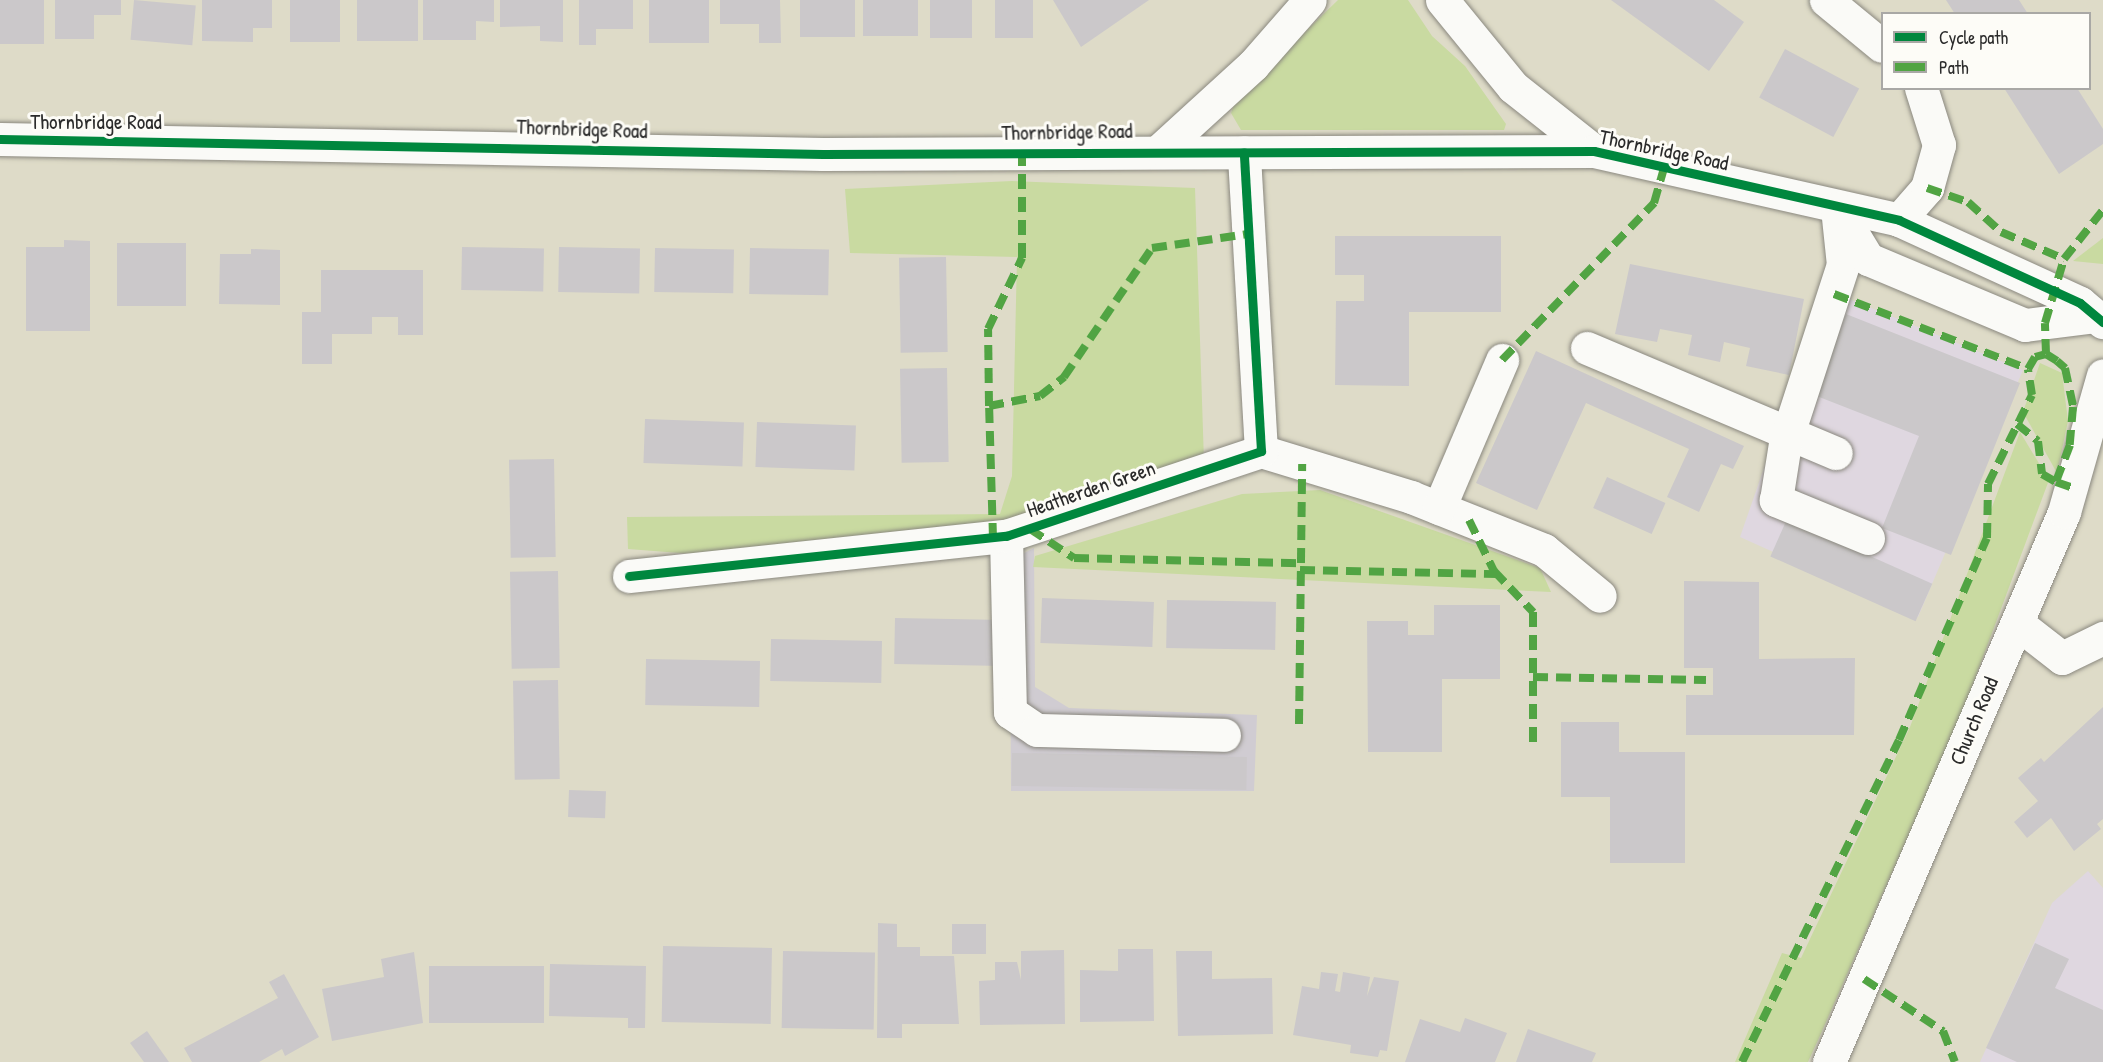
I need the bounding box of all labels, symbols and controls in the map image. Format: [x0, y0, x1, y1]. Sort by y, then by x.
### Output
legend [1881, 12, 2091, 90]
text: Cycle path [1939, 25, 2008, 50]
text: Path [1939, 55, 1968, 80]
street label: Thornbridge Road [30, 109, 162, 135]
street label: Thornbridge Road [516, 114, 648, 144]
street label: Thornbridge Road [1001, 118, 1133, 146]
street label: Thornbridge Road [1597, 124, 1731, 176]
street label: Heatherden Green [1023, 455, 1159, 523]
street label: Church Road [1944, 673, 2004, 769]

